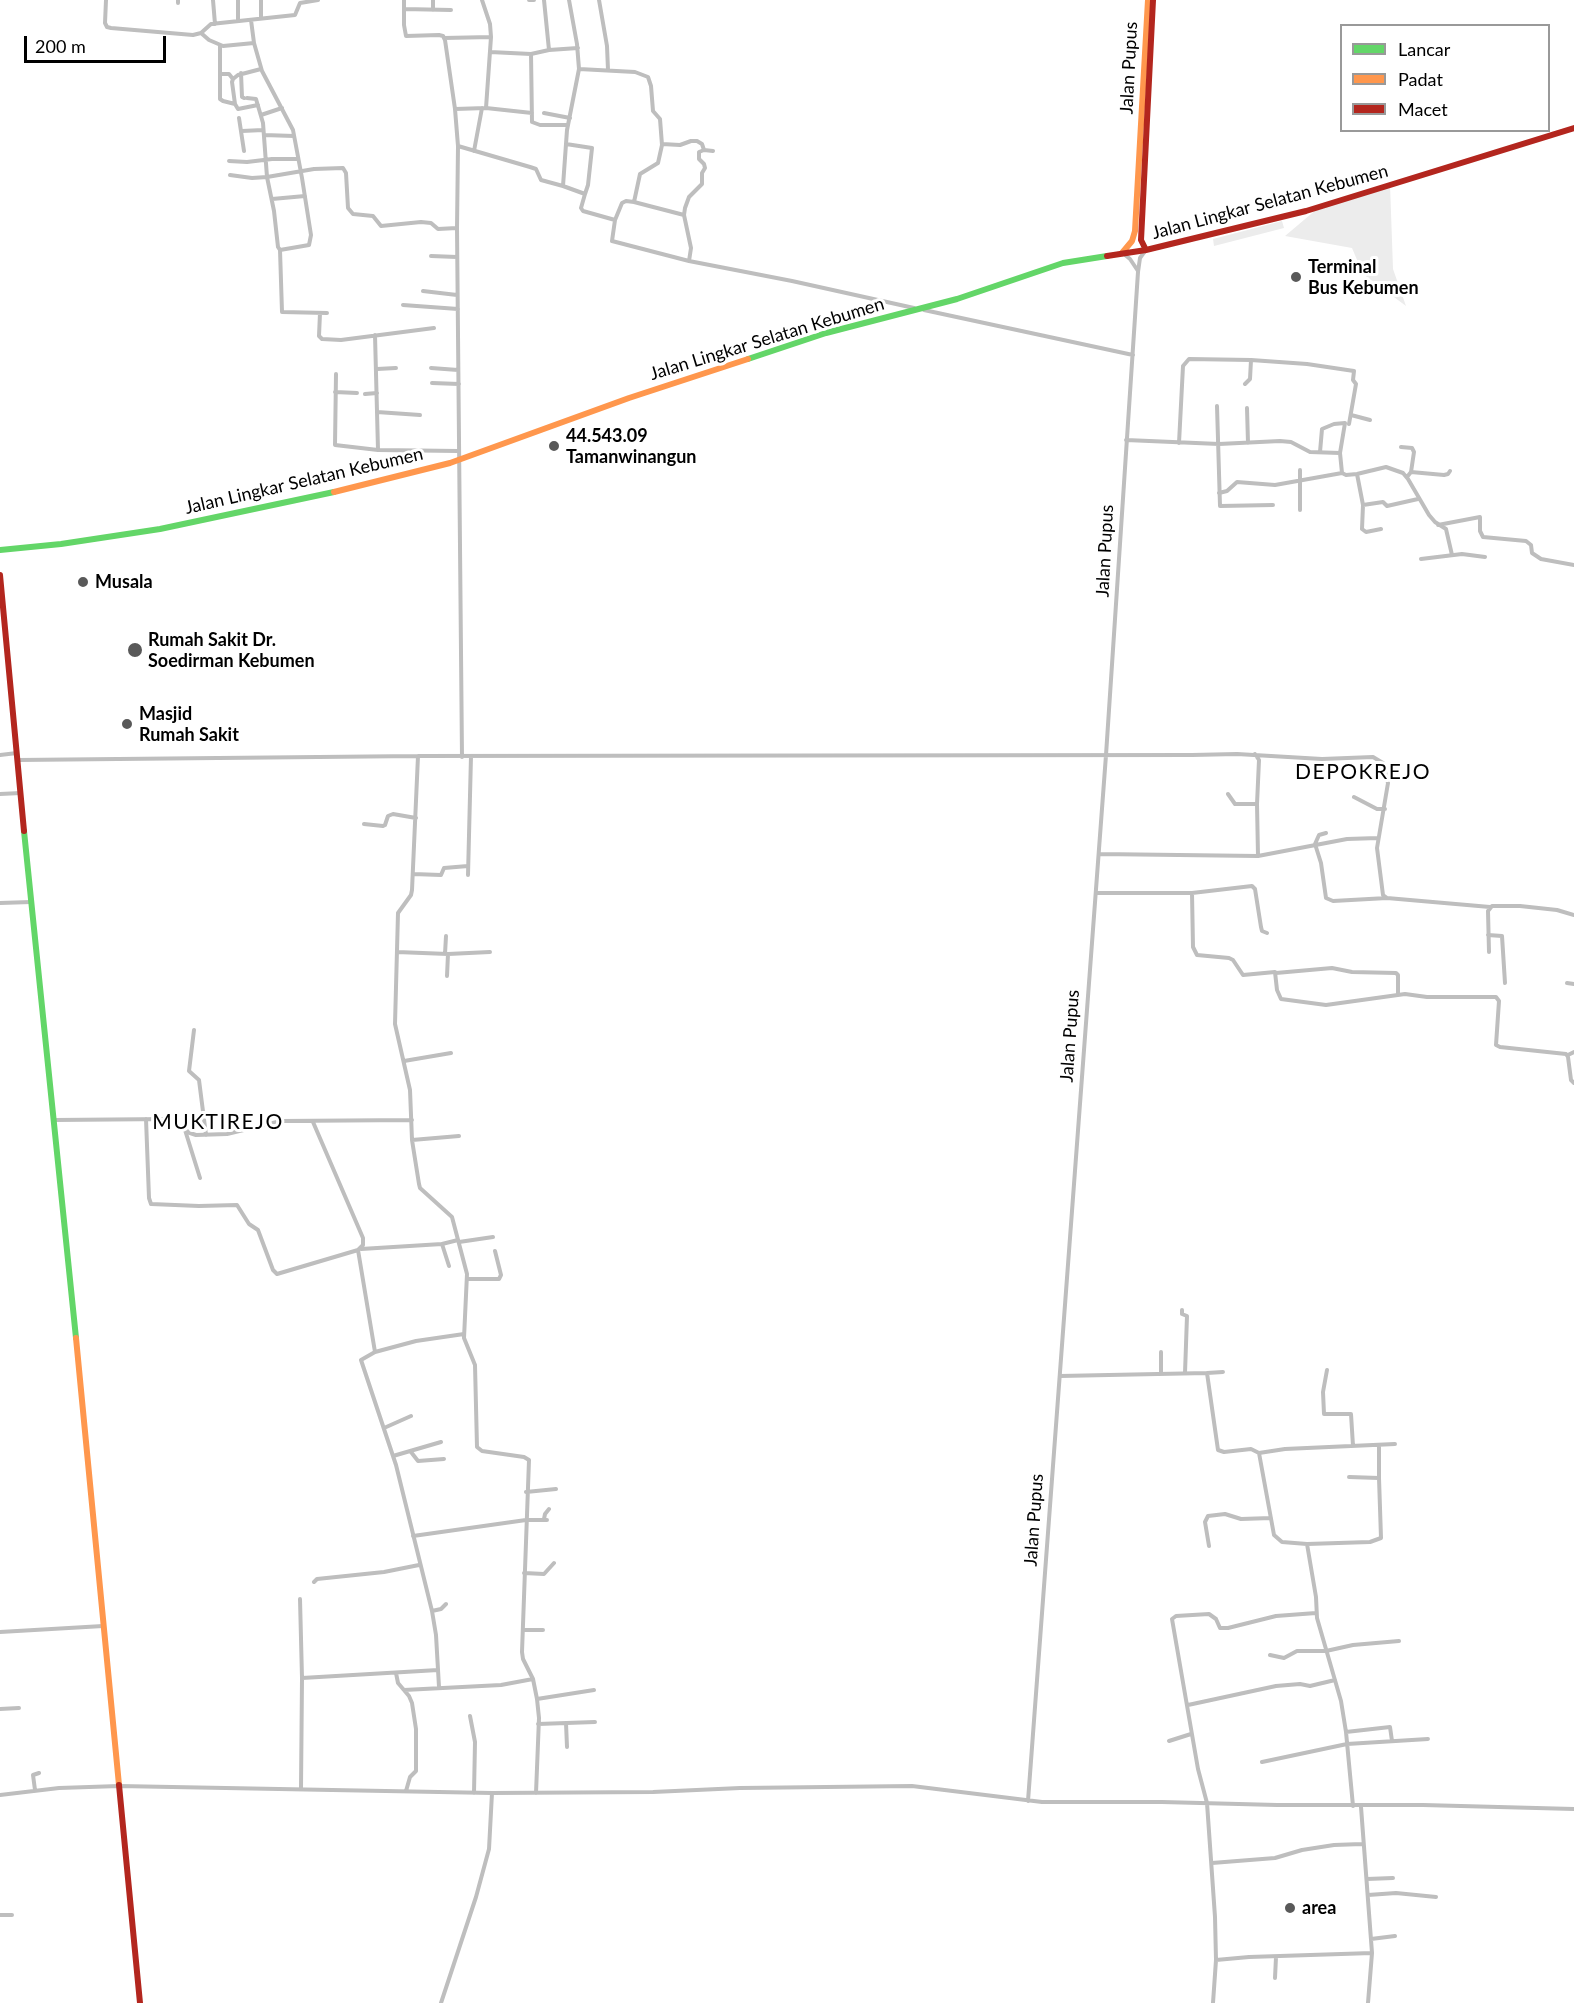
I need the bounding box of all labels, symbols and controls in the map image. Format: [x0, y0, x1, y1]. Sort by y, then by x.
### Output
street label: Jalan Pupus [1116, 21, 1142, 115]
scale bar [27, 24, 170, 62]
legend [1340, 24, 1550, 132]
text: 200 m [35, 35, 86, 57]
text: Lancar [1398, 38, 1450, 60]
text: Padat [1398, 68, 1443, 90]
text: Macet [1398, 98, 1448, 120]
street label: Jalan Lingkar Selatan Kebumen [1149, 160, 1391, 244]
place label: Terminal Bus Kebumen [1308, 256, 1419, 298]
marker: Terminal Bus Kebumen [1289, 270, 1303, 284]
street label: Jalan Lingkar Selatan Kebumen [647, 293, 887, 385]
place label: 44.543.09 Tamanwinangun [566, 425, 696, 468]
marker: 44.543.09 Tamanwinangun [547, 439, 561, 453]
street label: Jalan Lingkar Selatan Kebumen [183, 443, 425, 519]
street label: Jalan Pupus [1092, 504, 1118, 598]
place label: Musala [95, 571, 153, 593]
marker: Musala [76, 575, 90, 589]
place label: Rumah Sakit Dr. Soedirman Kebumen [148, 629, 315, 672]
marker: Rumah Sakit Dr. Soedirman Kebumen [126, 641, 144, 659]
place label: Masjid Rumah Sakit [139, 703, 239, 746]
marker: Masjid Rumah Sakit [120, 717, 134, 731]
district label: DEPOKREJO [1295, 759, 1431, 785]
street label: Jalan Pupus [1056, 989, 1084, 1083]
district label: MUKTIREJO [152, 1109, 284, 1135]
street label: Jalan Pupus [1020, 1473, 1048, 1567]
place label: area [1302, 1897, 1336, 1919]
marker: area [1283, 1901, 1297, 1915]

